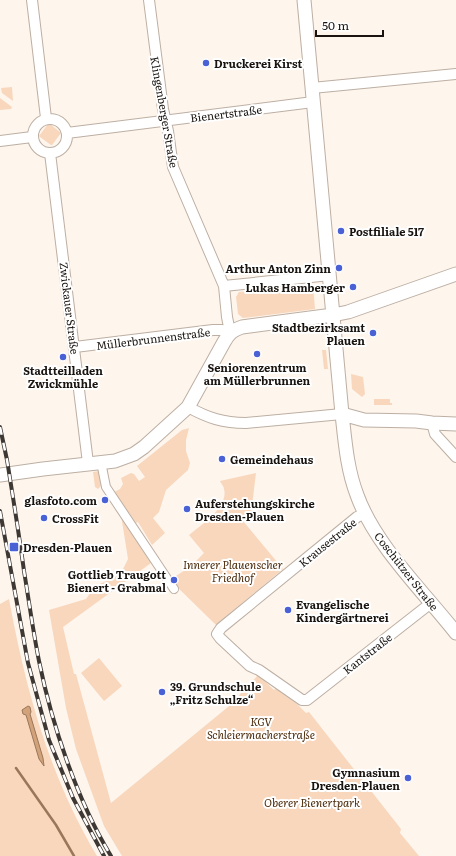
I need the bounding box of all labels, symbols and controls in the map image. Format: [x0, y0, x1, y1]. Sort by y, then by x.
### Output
scale bar [316, 12, 383, 38]
text: 50 m [322, 16, 349, 34]
street label: Klingenberger Straße [147, 55, 183, 169]
place label: Druckerei Kirst [214, 55, 302, 71]
marker: Druckerei Kirst [201, 58, 211, 68]
street label: Bienertstraße [189, 101, 263, 125]
place label: Postfiliale 517 [349, 223, 424, 239]
marker: Postfiliale 517 [336, 226, 346, 236]
place label: Arthur Anton Zinn [226, 260, 331, 276]
street label: Zwickauer Straße [56, 261, 84, 355]
marker: Arthur Anton Zinn [334, 263, 344, 273]
place label: Lukas Hamberger [245, 279, 345, 295]
marker: Lukas Hamberger [348, 282, 358, 292]
place label: Stadtbezirksamt Plauen [272, 319, 365, 348]
street label: Müllerbrunnenstraße [95, 323, 211, 353]
marker: Stadtbezirksamt Plauen [368, 328, 378, 338]
marker: Seniorenzentrum am Müllerbrunnen [252, 349, 262, 359]
marker: Stadtteilladen Zwickmühle [58, 352, 68, 362]
place label: Seniorenzentrum am Müllerbrunnen [204, 359, 311, 388]
place label: Stadtteilladen Zwickmühle [23, 362, 103, 391]
place label: Gemeindehaus [230, 451, 314, 467]
marker: Gemeindehaus [217, 454, 227, 464]
place label: glasfoto.com [25, 492, 97, 508]
marker: glasfoto.com [100, 495, 110, 505]
place label: Auferstehungskirche Dresden-Plauen [195, 495, 315, 524]
marker: Auferstehungskirche Dresden-Plauen [182, 504, 192, 514]
place label: CrossFit [52, 510, 99, 526]
marker: CrossFit [39, 513, 49, 523]
street label: Krausestraße [295, 514, 359, 570]
street label: Coschützer Straße [371, 528, 443, 614]
place label: Dresden-Plauen [23, 539, 112, 555]
marker: Dresden-Plauen [8, 541, 20, 553]
park label: Innerer Plauenscher Friedhof [183, 556, 283, 585]
place label: Gottlieb Traugott Bienert - Grabmal [67, 566, 166, 595]
marker: Gottlieb Traugott Bienert - Grabmal [169, 575, 179, 585]
place label: Evangelische Kindergärtnerei [296, 596, 389, 625]
marker: Evangelische Kindergärtnerei [283, 605, 293, 615]
street label: Kantstraße [339, 629, 395, 677]
place label: 39. Grundschule „Fritz Schulze“ [170, 678, 261, 707]
marker: 39. Grundschule „Fritz Schulze“ [157, 687, 167, 697]
park label: KGV Schleiermacherstraße [207, 713, 315, 742]
place label: Gymnasium Dresden-Plauen [311, 764, 400, 793]
marker: Gymnasium Dresden-Plauen [403, 773, 413, 783]
park label: Oberer Bienertpark [264, 794, 360, 810]

